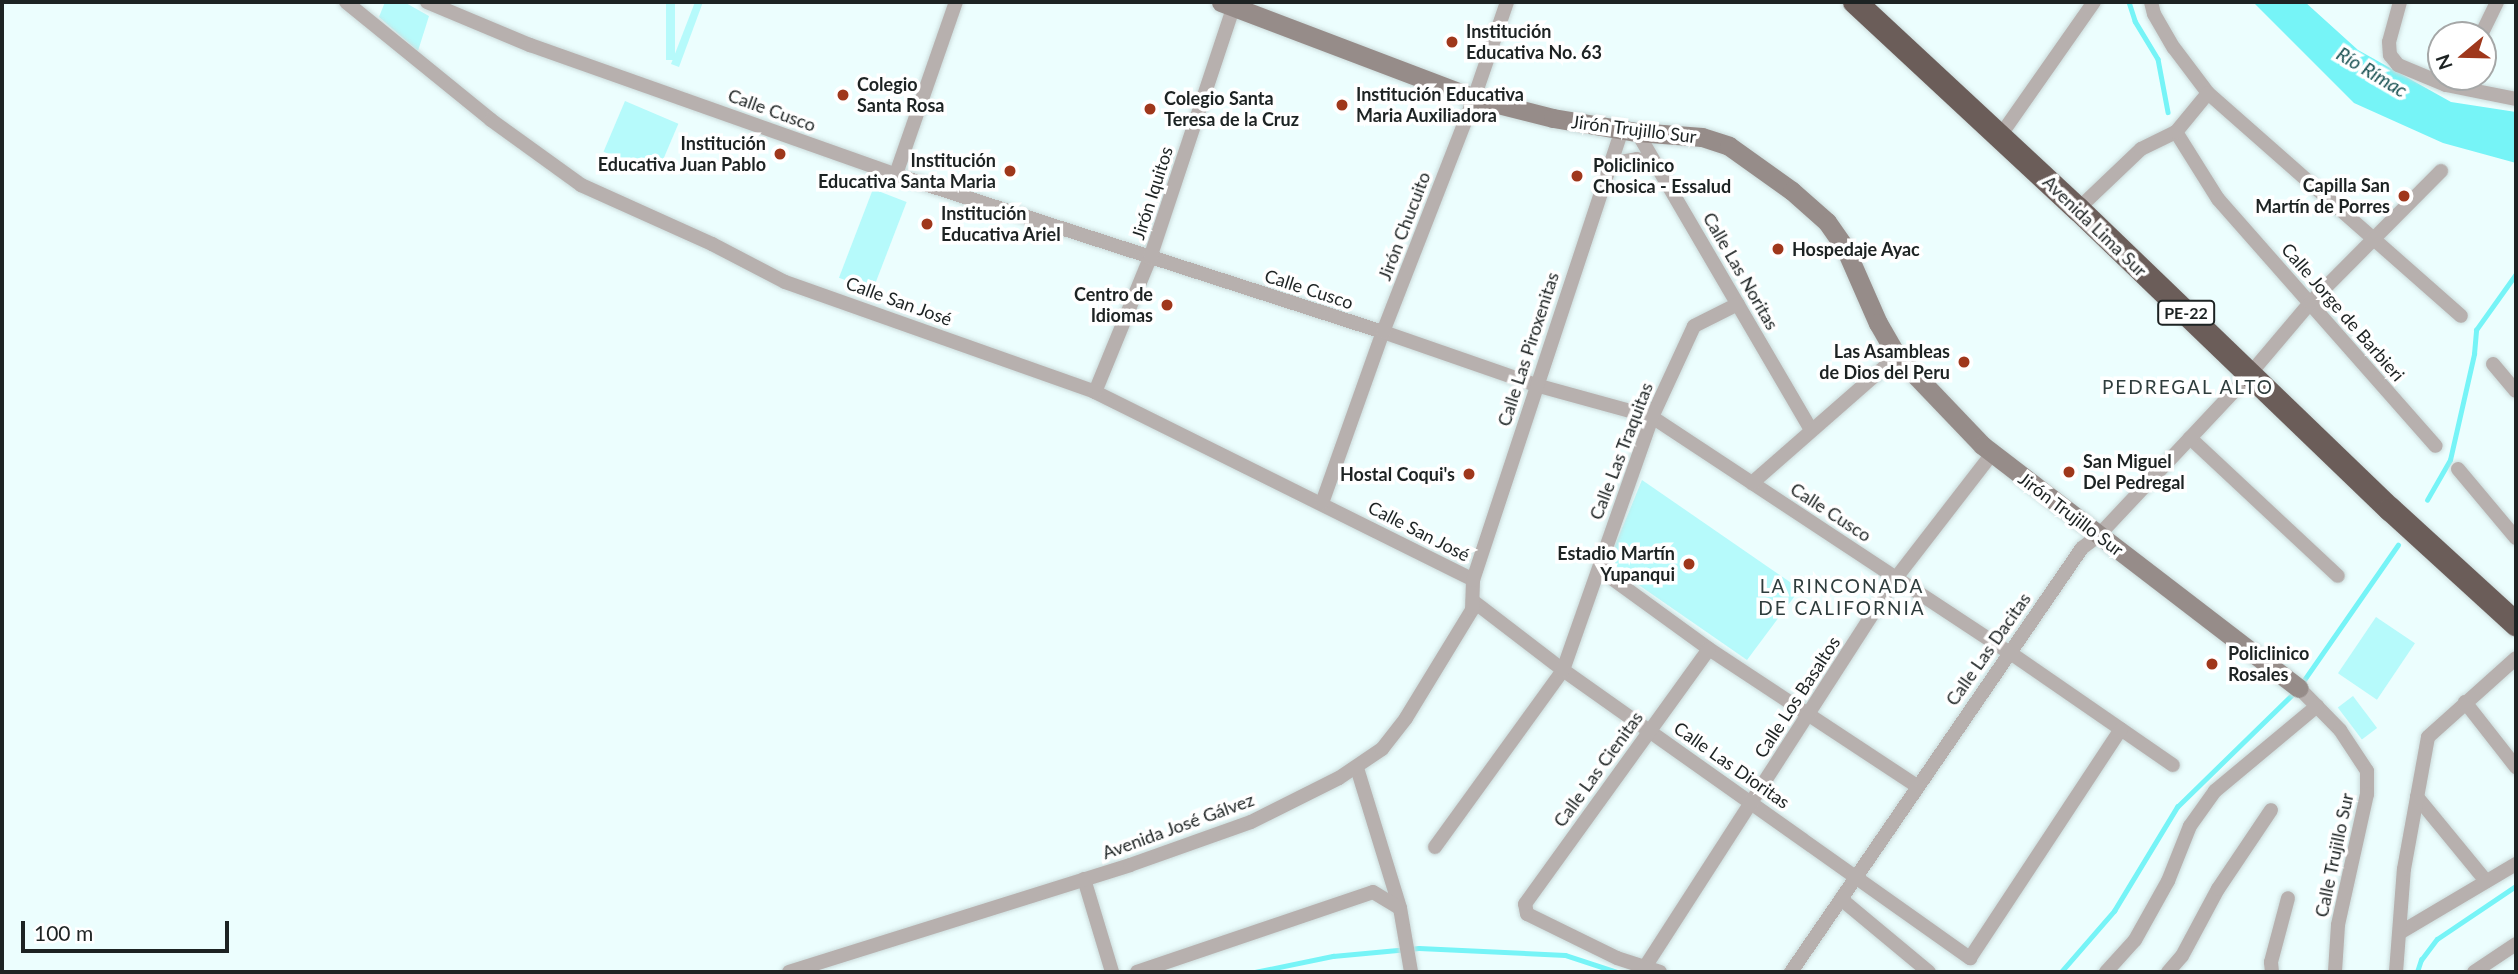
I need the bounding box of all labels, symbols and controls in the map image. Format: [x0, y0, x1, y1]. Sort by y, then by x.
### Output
place label: Institución Educativa No. 63 [1466, 21, 1602, 64]
north arrow [2427, 21, 2497, 91]
marker: Institución Educativa No. 63 [1444, 34, 1460, 50]
water label: Río Rímac [2333, 42, 2411, 102]
text: N [2430, 52, 2457, 73]
place label: Colegio Santa Rosa [857, 74, 944, 116]
street label: Calle Cusco [725, 84, 819, 136]
place label: Institución Educativa Maria Auxiliadora [1356, 84, 1524, 126]
marker: Colegio Santa Rosa [835, 87, 851, 103]
place label: Colegio Santa Teresa de la Cruz [1164, 88, 1299, 130]
marker: Institución Educativa Maria Auxiliadora [1334, 97, 1350, 113]
marker: Colegio Santa Teresa de la Cruz [1142, 101, 1158, 117]
street label: Jirón Trujillo Sur [1570, 111, 1698, 147]
place label: Institución Educativa Juan Pablo [597, 133, 766, 176]
street label: Jirón Iquitos [1127, 144, 1177, 242]
marker: Institución Educativa Juan Pablo [772, 146, 788, 162]
place label: Institución Educativa Santa Maria [818, 150, 996, 192]
place label: Policlinico Chosica - Essalud [1593, 155, 1731, 198]
marker: Institución Educativa Santa Maria [1002, 163, 1018, 179]
marker: Policlinico Chosica - Essalud [1567, 166, 1587, 186]
street label: Jirón Chucuito [1373, 169, 1435, 283]
street label: Avenida Lima Sur [2039, 171, 2151, 281]
place label: Capilla San Martín de Porres [2255, 175, 2390, 218]
marker: Capilla San Martín de Porres [2396, 188, 2412, 204]
place label: Institución Educativa Ariel [941, 203, 1061, 246]
street label: Calle Las Noritas [1699, 208, 1783, 334]
marker: Institución Educativa Ariel [919, 216, 935, 232]
place label: Hospedaje Ayac [1792, 238, 1920, 260]
street label: Calle Jorge de Barbieri [2277, 238, 2409, 386]
marker: Hospedaje Ayac [1770, 241, 1786, 257]
street label: Calle Cusco [1262, 265, 1356, 313]
street label: Calle Las Piroxenitas [1493, 269, 1563, 429]
street label: Calle San José [843, 272, 955, 330]
place label: Centro de Idiomas [1074, 284, 1153, 326]
marker: Centro de Idiomas [1159, 297, 1175, 313]
road number: PE-22 [2156, 300, 2216, 326]
place label: Las Asambleas de Dios del Peru [1819, 341, 1950, 384]
marker: Las Asambleas de Dios del Peru [1956, 354, 1972, 370]
district label: PEDREGAL ALTO [2103, 376, 2273, 398]
street label: Calle Las Traquitas [1585, 379, 1657, 523]
place label: San Miguel Del Pedregal [2083, 451, 2185, 494]
place label: Hostal Coqui's [1340, 463, 1455, 485]
marker: San Miguel Del Pedregal [2061, 464, 2077, 480]
marker: Hostal Coqui's [1461, 466, 1477, 482]
street label: Jirón Trujillo Sur [2014, 467, 2128, 561]
street label: Calle Cusco [1787, 478, 1875, 546]
street label: Calle San José [1364, 496, 1474, 566]
place label: Estadio Martín Yupanqui [1557, 543, 1675, 586]
marker: Estadio Martín Yupanqui [1681, 556, 1697, 572]
district label: LA RINCONADA DE CALIFORNIA [1760, 575, 1924, 619]
street label: Calle Las Dacitas [1941, 588, 2035, 710]
street label: Calle Los Basaltos [1750, 632, 1844, 762]
place label: Policlinico Rosales [2228, 643, 2309, 686]
marker: Policlinico Rosales [2202, 654, 2222, 674]
street label: Calle Las Cienitas [1549, 707, 1647, 831]
street label: Calle Las Dioritas [1670, 717, 1794, 813]
street label: Avenida José Gálvez [1099, 788, 1257, 864]
street label: Calle Trujillo Sur [2310, 791, 2358, 919]
scale bar [24, 908, 233, 952]
text: 100 m [34, 920, 93, 945]

